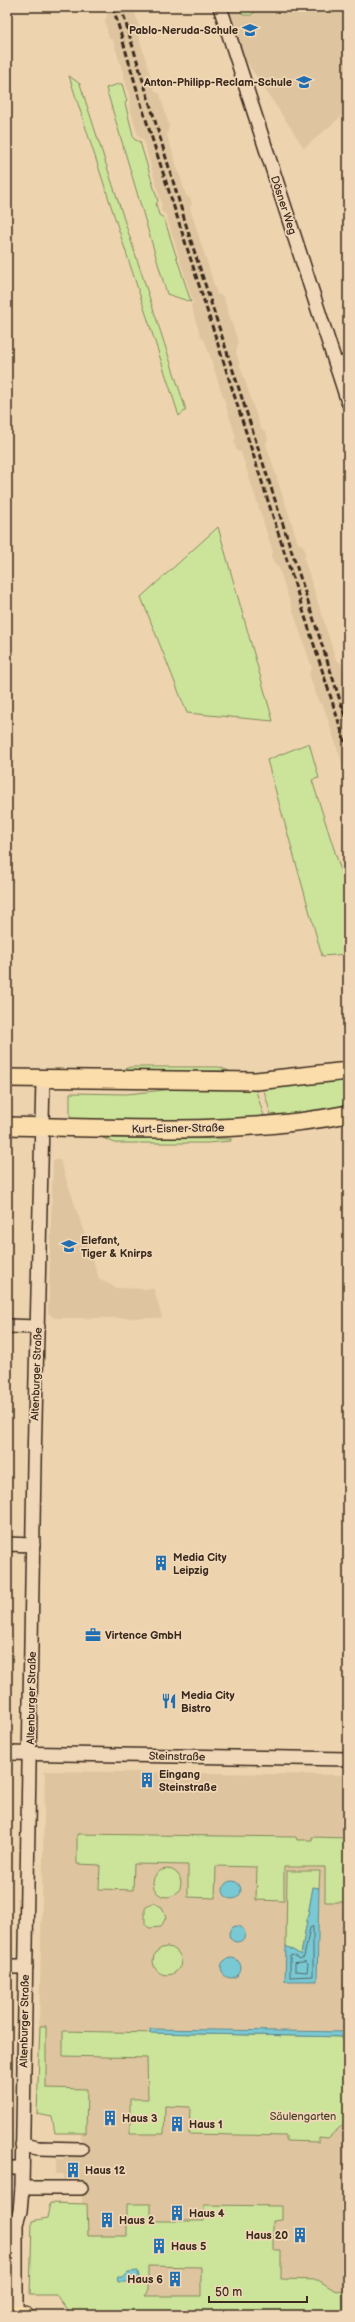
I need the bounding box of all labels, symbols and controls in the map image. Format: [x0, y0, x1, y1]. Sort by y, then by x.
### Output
school or university icon: Pablo-Neruda-Schule [241, 21, 259, 39]
place label: Pablo-Neruda-Schule [129, 24, 238, 37]
school or university icon: Anton-Philipp-Reclam-Schule [295, 73, 313, 91]
place label: Anton-Philipp-Reclam-Schule [143, 76, 292, 89]
street label: Dösner Weg [268, 174, 299, 236]
street label: Kurt-Eisner-Straße [131, 1121, 225, 1136]
place label: Elefant, Tiger & Knirps [81, 1234, 153, 1260]
school or university icon: Elefant, Tiger & Knirps [60, 1237, 78, 1255]
street label: Altenburger Straße [28, 1327, 45, 1421]
place label: Media City Leipzig [173, 1551, 226, 1577]
building icon: Media City Leipzig [152, 1554, 170, 1572]
office icon: Virtence GmbH [84, 1626, 102, 1644]
place label: Virtence GmbH [105, 1629, 182, 1642]
street label: Altenburger Straße [24, 1651, 39, 1745]
place label: Media City Bistro [181, 1689, 234, 1715]
restaurant icon: Media City Bistro [160, 1692, 178, 1710]
street label: Steinstraße [149, 1750, 206, 1763]
place label: Eingang Steinstraße [159, 1768, 217, 1794]
building icon: Eingang Steinstraße [138, 1771, 156, 1789]
street label: Altenburger Straße [17, 1974, 32, 2068]
building icon: Haus 3 [101, 2109, 119, 2127]
park label: Säulengarten [270, 2110, 336, 2123]
place label: Haus 3 [122, 2112, 158, 2125]
building icon: Haus 1 [168, 2115, 186, 2133]
place label: Haus 1 [189, 2118, 223, 2131]
building icon: Haus 12 [64, 2161, 82, 2179]
place label: Haus 12 [85, 2164, 126, 2177]
building icon: Haus 4 [168, 2204, 186, 2222]
place label: Haus 4 [189, 2207, 225, 2220]
building icon: Haus 2 [98, 2211, 116, 2229]
place label: Haus 2 [119, 2214, 155, 2227]
building icon: Haus 20 [291, 2226, 309, 2244]
place label: Haus 20 [246, 2229, 288, 2242]
building icon: Haus 5 [150, 2237, 168, 2255]
place label: Haus 5 [171, 2240, 207, 2253]
building icon: Haus 6 [166, 2270, 184, 2288]
place label: Haus 6 [127, 2273, 163, 2286]
scale bar [209, 2278, 307, 2304]
text: 50 m [215, 2285, 242, 2300]

